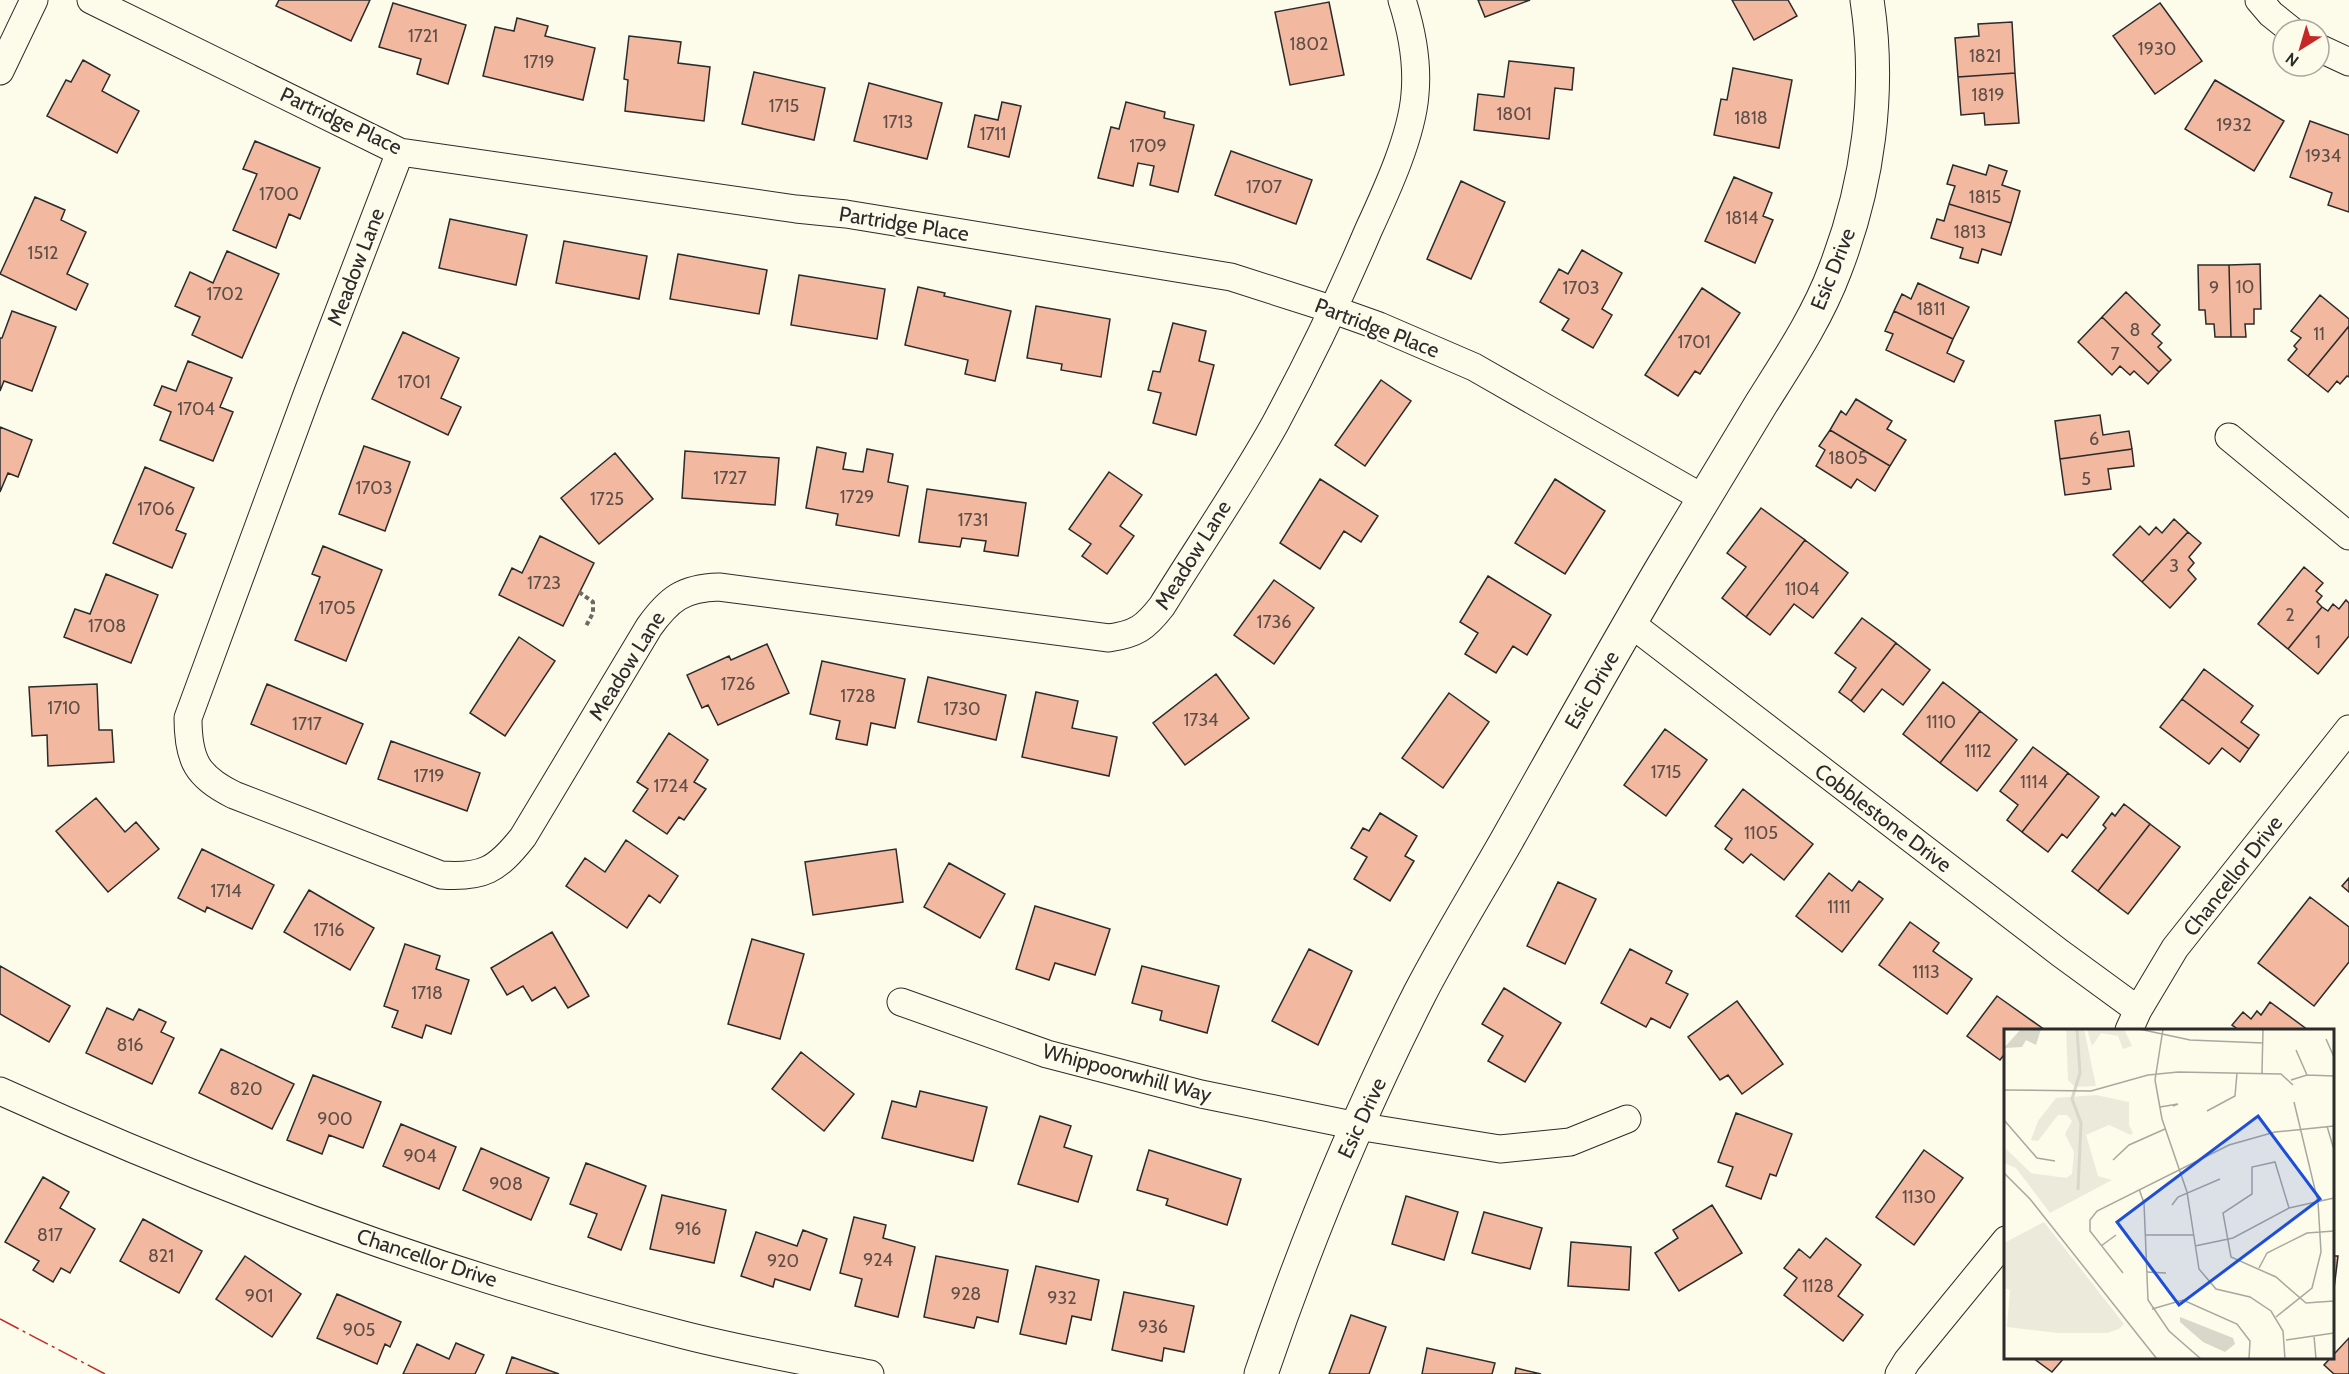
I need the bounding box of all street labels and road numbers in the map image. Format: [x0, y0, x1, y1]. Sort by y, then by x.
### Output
street label: Partridge Place [276, 81, 406, 160]
street label: Partridge Place [837, 201, 971, 246]
street label: Meadow Lane [322, 204, 389, 329]
street label: Esic Drive [1805, 224, 1860, 313]
street label: Partridge Place [1311, 292, 1443, 363]
street label: Meadow Lane [1149, 495, 1236, 614]
street label: Meadow Lane [583, 606, 670, 725]
street label: Esic Drive [1559, 646, 1624, 733]
street label: Cobblestone Drive [1810, 758, 1957, 877]
street label: Chancellor Drive [2178, 810, 2288, 941]
street label: Whippoorwhill Way [1040, 1038, 1215, 1107]
street label: Esic Drive [1332, 1073, 1391, 1162]
street label: Chancellor Drive [354, 1223, 501, 1292]

